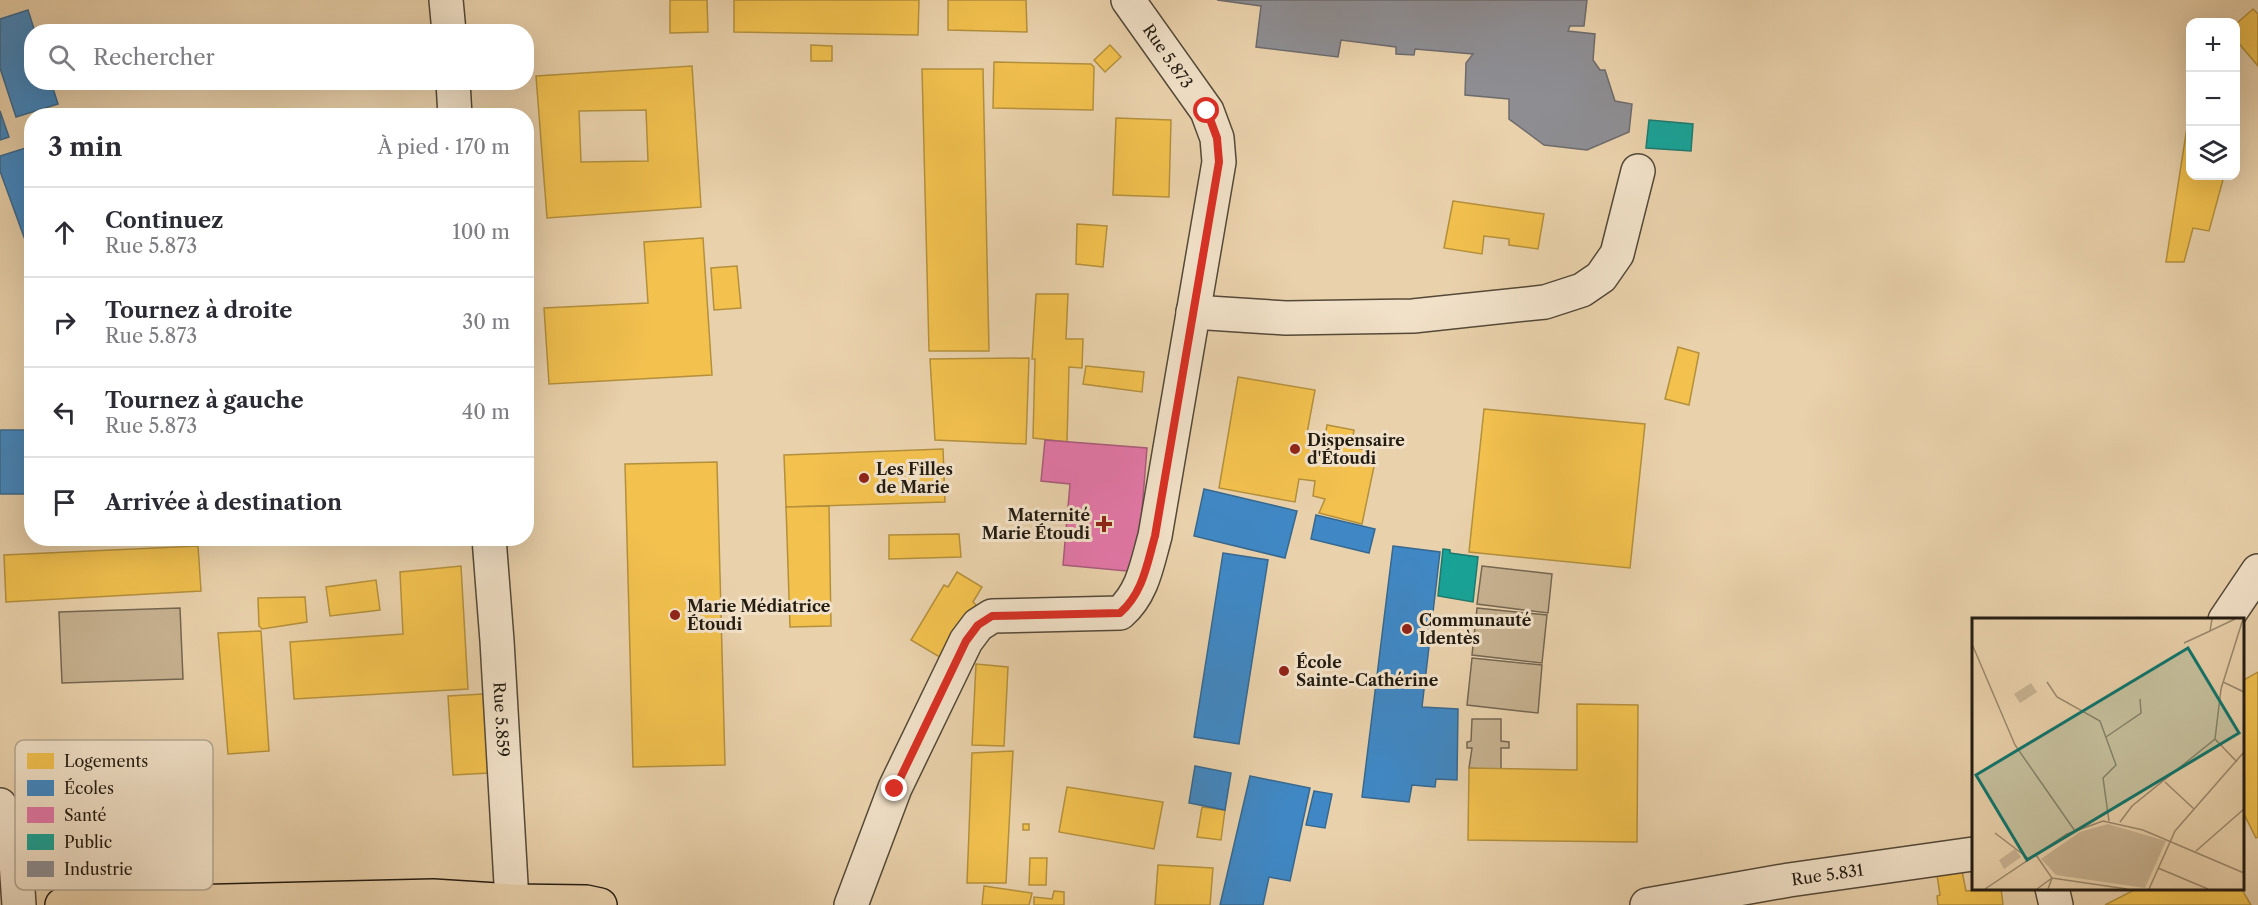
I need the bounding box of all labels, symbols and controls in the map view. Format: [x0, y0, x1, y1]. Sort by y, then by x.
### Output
map controls [2186, 18, 2240, 180]
button: + [2186, 18, 2240, 72]
street label: Rue 5.873 [1139, 20, 1197, 92]
search box [24, 24, 534, 90]
icon: search [45, 41, 78, 74]
text: Rechercher [93, 44, 215, 71]
button: − [2186, 72, 2240, 126]
route start [1193, 97, 1219, 123]
button: layers [2186, 126, 2240, 180]
text: 3 min [48, 131, 122, 163]
text: À pied · 170 m [378, 135, 510, 159]
text: Continuez [105, 207, 224, 234]
icon: ahead [48, 216, 81, 249]
text: 100 m [452, 220, 510, 244]
text: Rue 5.873 [105, 234, 197, 258]
text: Tournez à droite [105, 297, 292, 324]
icon: right [48, 306, 81, 339]
text: 30 m [462, 310, 510, 334]
text: Rue 5.873 [105, 324, 197, 348]
text: Tournez à gauche [105, 387, 304, 414]
icon: left [48, 396, 81, 429]
text: 40 m [462, 400, 510, 424]
text: Rue 5.873 [105, 414, 197, 438]
place label: Dispensaire d'Étoudi [1307, 430, 1405, 468]
marker: Dispensaire d'Étoudi [1288, 442, 1302, 456]
place label: Les Filles de Marie [876, 459, 953, 497]
marker: Les Filles de Marie [857, 471, 871, 485]
icon: arrive [48, 486, 81, 519]
text: Arrivée à destination [105, 489, 342, 516]
place label: Maternité Marie Étoudi [982, 505, 1090, 543]
marker: Maternité Marie Étoudi [1095, 515, 1113, 533]
place label: Marie Médiatrice Étoudi [687, 596, 831, 634]
marker: Marie Médiatrice Étoudi [668, 608, 682, 622]
place label: Communauté Identès [1419, 610, 1532, 648]
inset map [1972, 618, 2243, 890]
marker: Communauté Identès [1400, 622, 1414, 636]
place label: École Sainte-Cathérine [1296, 652, 1439, 690]
marker: École Sainte-Cathérine [1277, 664, 1291, 678]
street label: Rue 5.859 [489, 681, 514, 758]
legend [15, 740, 213, 890]
text: Logements [64, 751, 148, 771]
route end [881, 775, 907, 801]
text: Écoles [64, 778, 114, 798]
text: Santé [64, 805, 107, 825]
text: Public [64, 832, 112, 852]
text: Industrie [64, 859, 133, 879]
street label: Rue 5.831 [1790, 860, 1865, 890]

